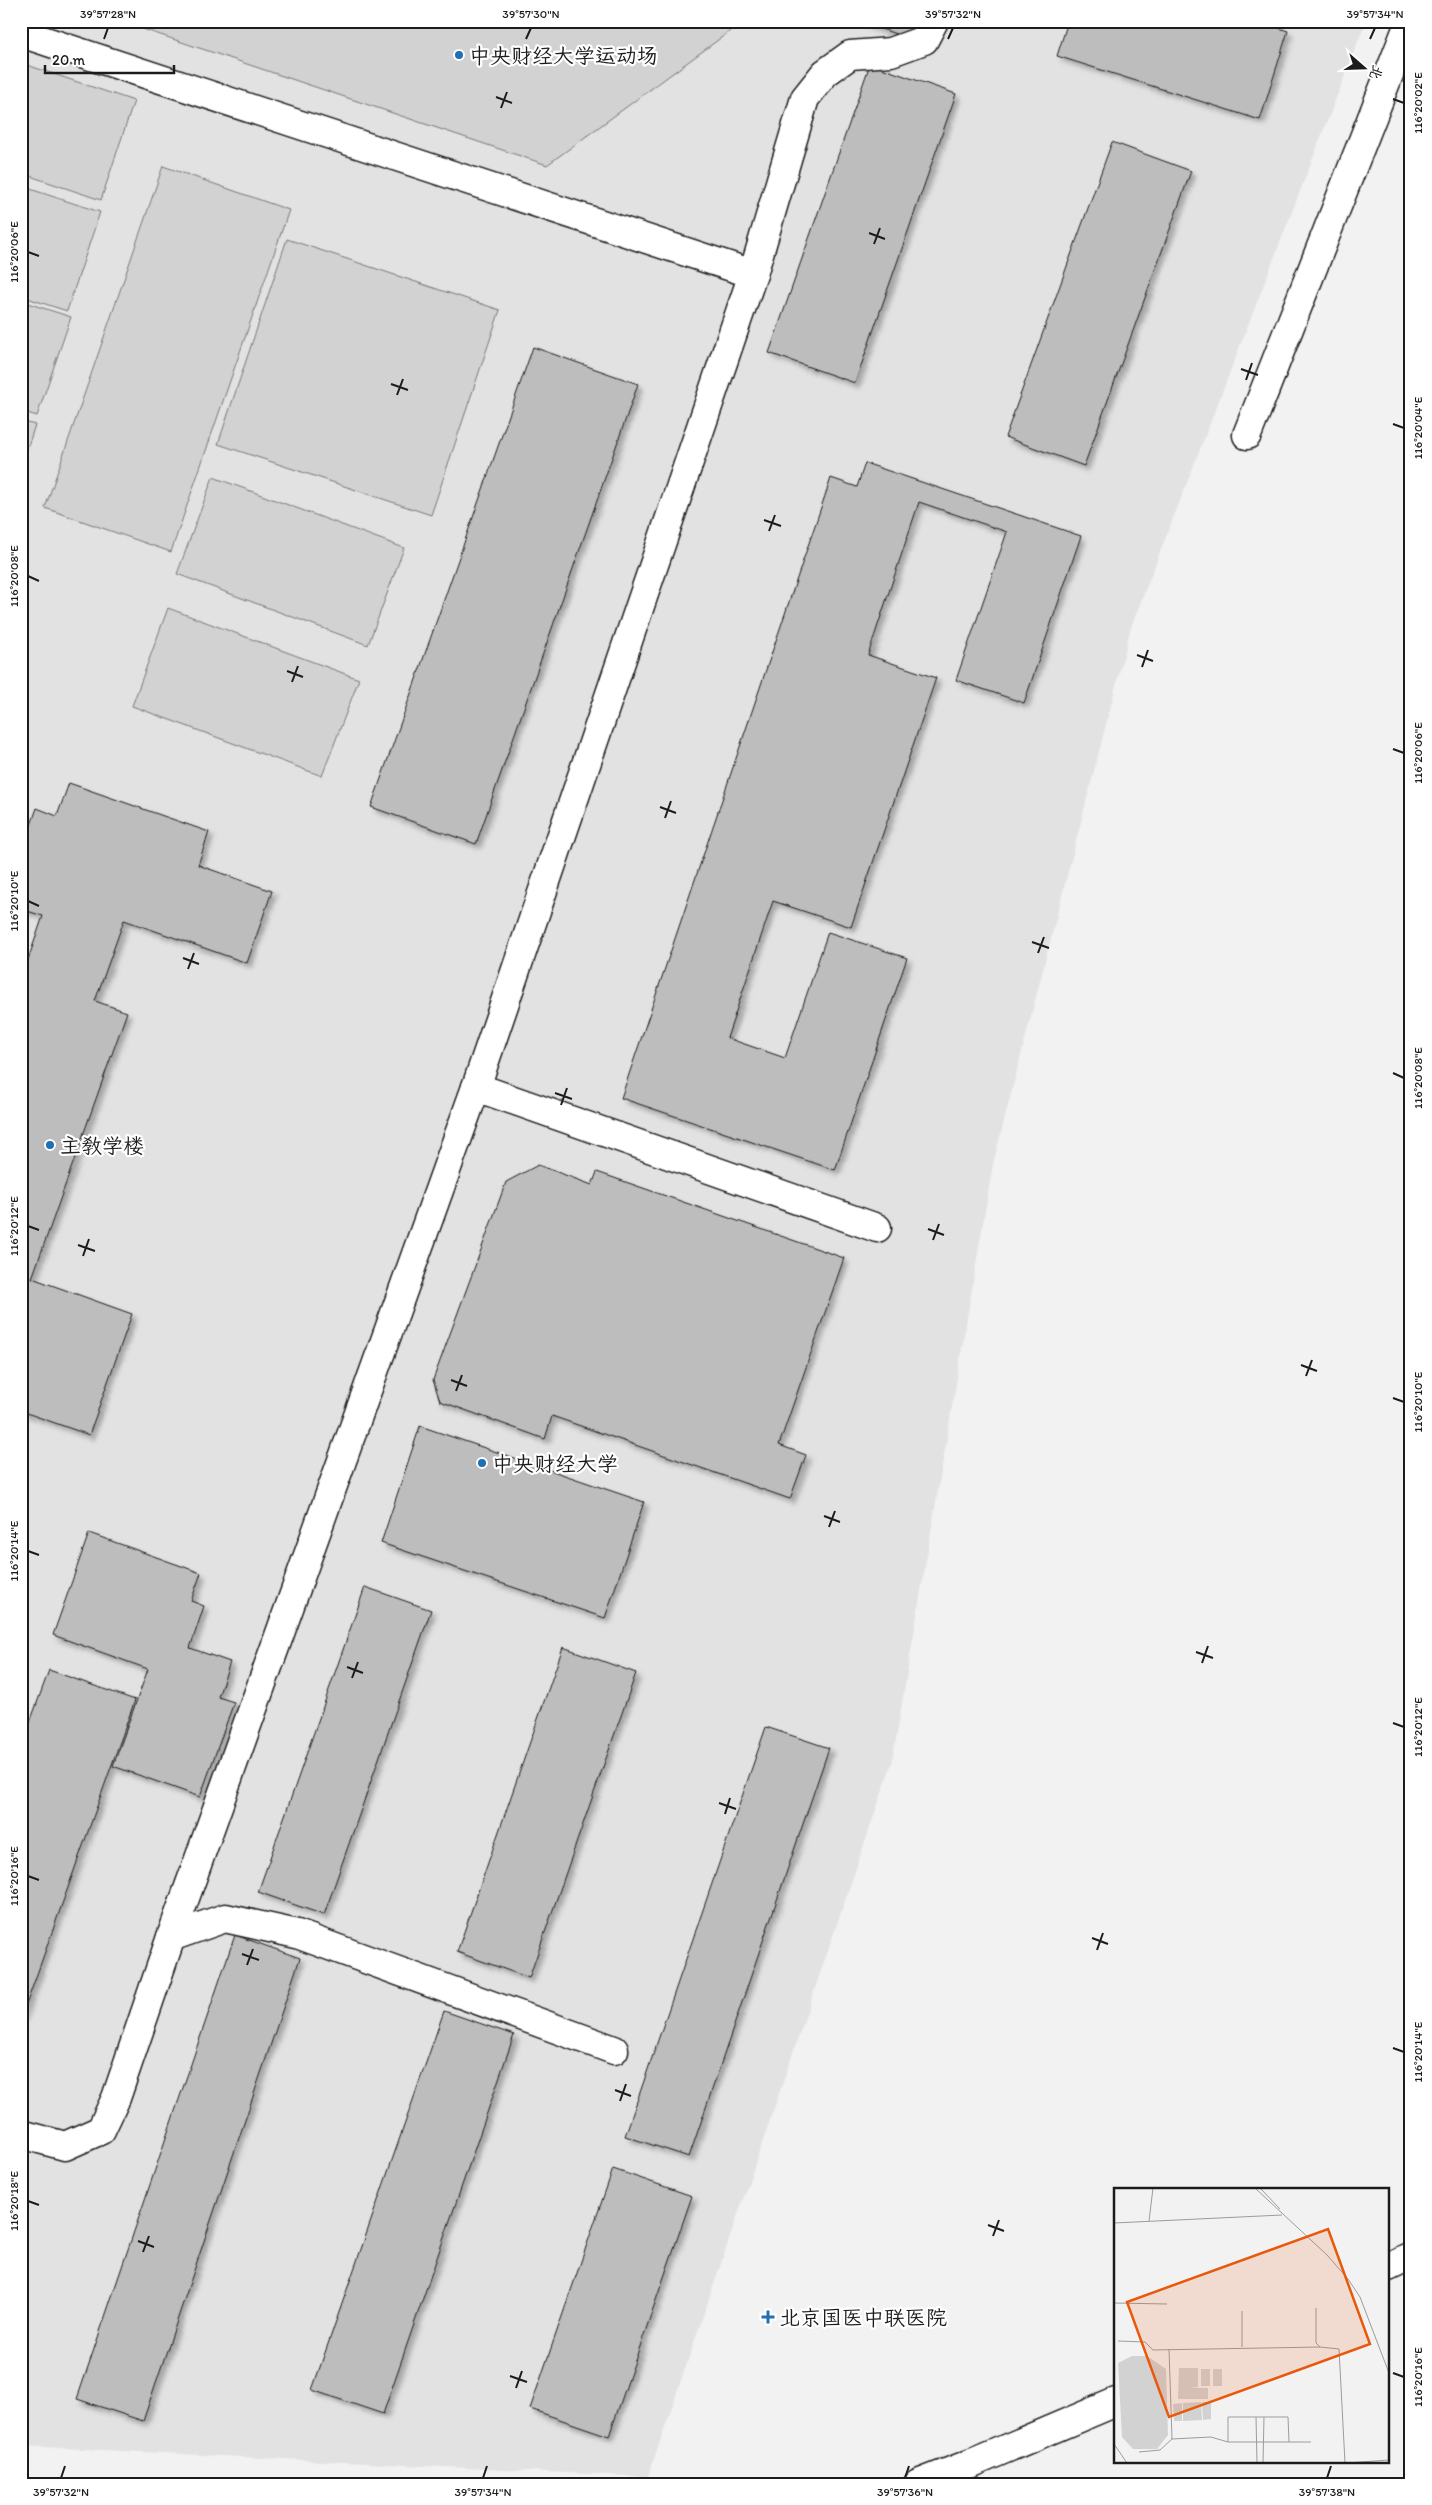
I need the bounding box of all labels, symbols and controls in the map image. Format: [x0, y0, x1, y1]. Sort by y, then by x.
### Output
text: 39°57'28"N [80, 7, 136, 21]
text: 39°57'30"N [502, 7, 560, 21]
text: 39°57'32"N [925, 7, 981, 21]
text: 39°57'34"N [1346, 7, 1404, 21]
scale bar [45, 42, 174, 74]
north arrow [1340, 42, 1390, 92]
place label: 中央财经大学运动场 [469, 43, 658, 68]
marker: 中央财经大学运动场 [453, 49, 465, 61]
text: 20 m [52, 51, 86, 69]
text: 北 [1365, 63, 1386, 82]
text: 116°20'02"E [1411, 72, 1425, 134]
text: 116°20'06"E [7, 221, 21, 283]
text: 116°20'04"E [1411, 396, 1425, 459]
text: 116°20'08"E [7, 545, 21, 607]
text: 116°20'06"E [1411, 722, 1425, 784]
text: 116°20'10"E [7, 870, 21, 931]
text: 116°20'08"E [1411, 1047, 1425, 1109]
place label: 主教学楼 [60, 1133, 144, 1158]
marker: 主教学楼 [44, 1139, 56, 1151]
text: 116°20'12"E [7, 1196, 21, 1256]
text: 116°20'10"E [1411, 1371, 1425, 1432]
place label: 中央财经大学 [492, 1451, 618, 1476]
marker: 中央财经大学 [476, 1457, 488, 1469]
text: 116°20'14"E [7, 1520, 21, 1581]
text: 116°20'12"E [1411, 1697, 1425, 1757]
text: 116°20'16"E [7, 1846, 21, 1906]
text: 116°20'14"E [1411, 2021, 1425, 2082]
text: 116°20'18"E [7, 2171, 21, 2231]
inset map [1114, 2188, 1390, 2462]
place label: 北京国医中联医院 [779, 2305, 947, 2330]
marker: 北京国医中联医院 [761, 2310, 775, 2324]
text: 116°20'16"E [1411, 2347, 1425, 2407]
text: 39°57'32"N [33, 2485, 89, 2499]
text: 39°57'34"N [454, 2485, 512, 2499]
text: 39°57'36"N [877, 2485, 933, 2499]
text: 39°57'38"N [1299, 2485, 1355, 2499]

